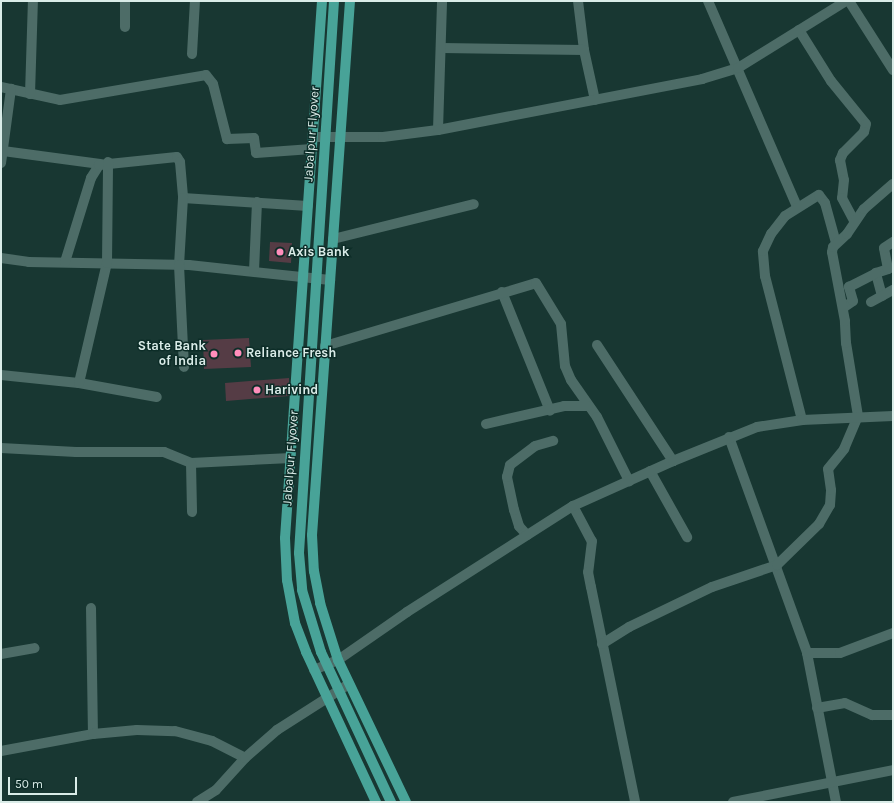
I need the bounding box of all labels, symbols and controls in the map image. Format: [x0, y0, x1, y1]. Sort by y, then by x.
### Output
street label: Jabalpur Flyover [301, 86, 323, 182]
place label: Axis Bank [288, 244, 350, 260]
marker: Axis Bank [275, 247, 285, 257]
place label: State Bank of India [138, 339, 206, 370]
place label: Reliance Fresh [246, 345, 336, 361]
marker: Reliance Fresh [233, 348, 243, 358]
marker: State Bank of India [209, 349, 219, 359]
place label: Harivind [265, 382, 318, 398]
marker: Harivind [252, 385, 262, 395]
street label: Jabalpur Flyover [280, 410, 302, 506]
scale bar [10, 769, 79, 795]
text: 50 m [15, 777, 43, 791]

